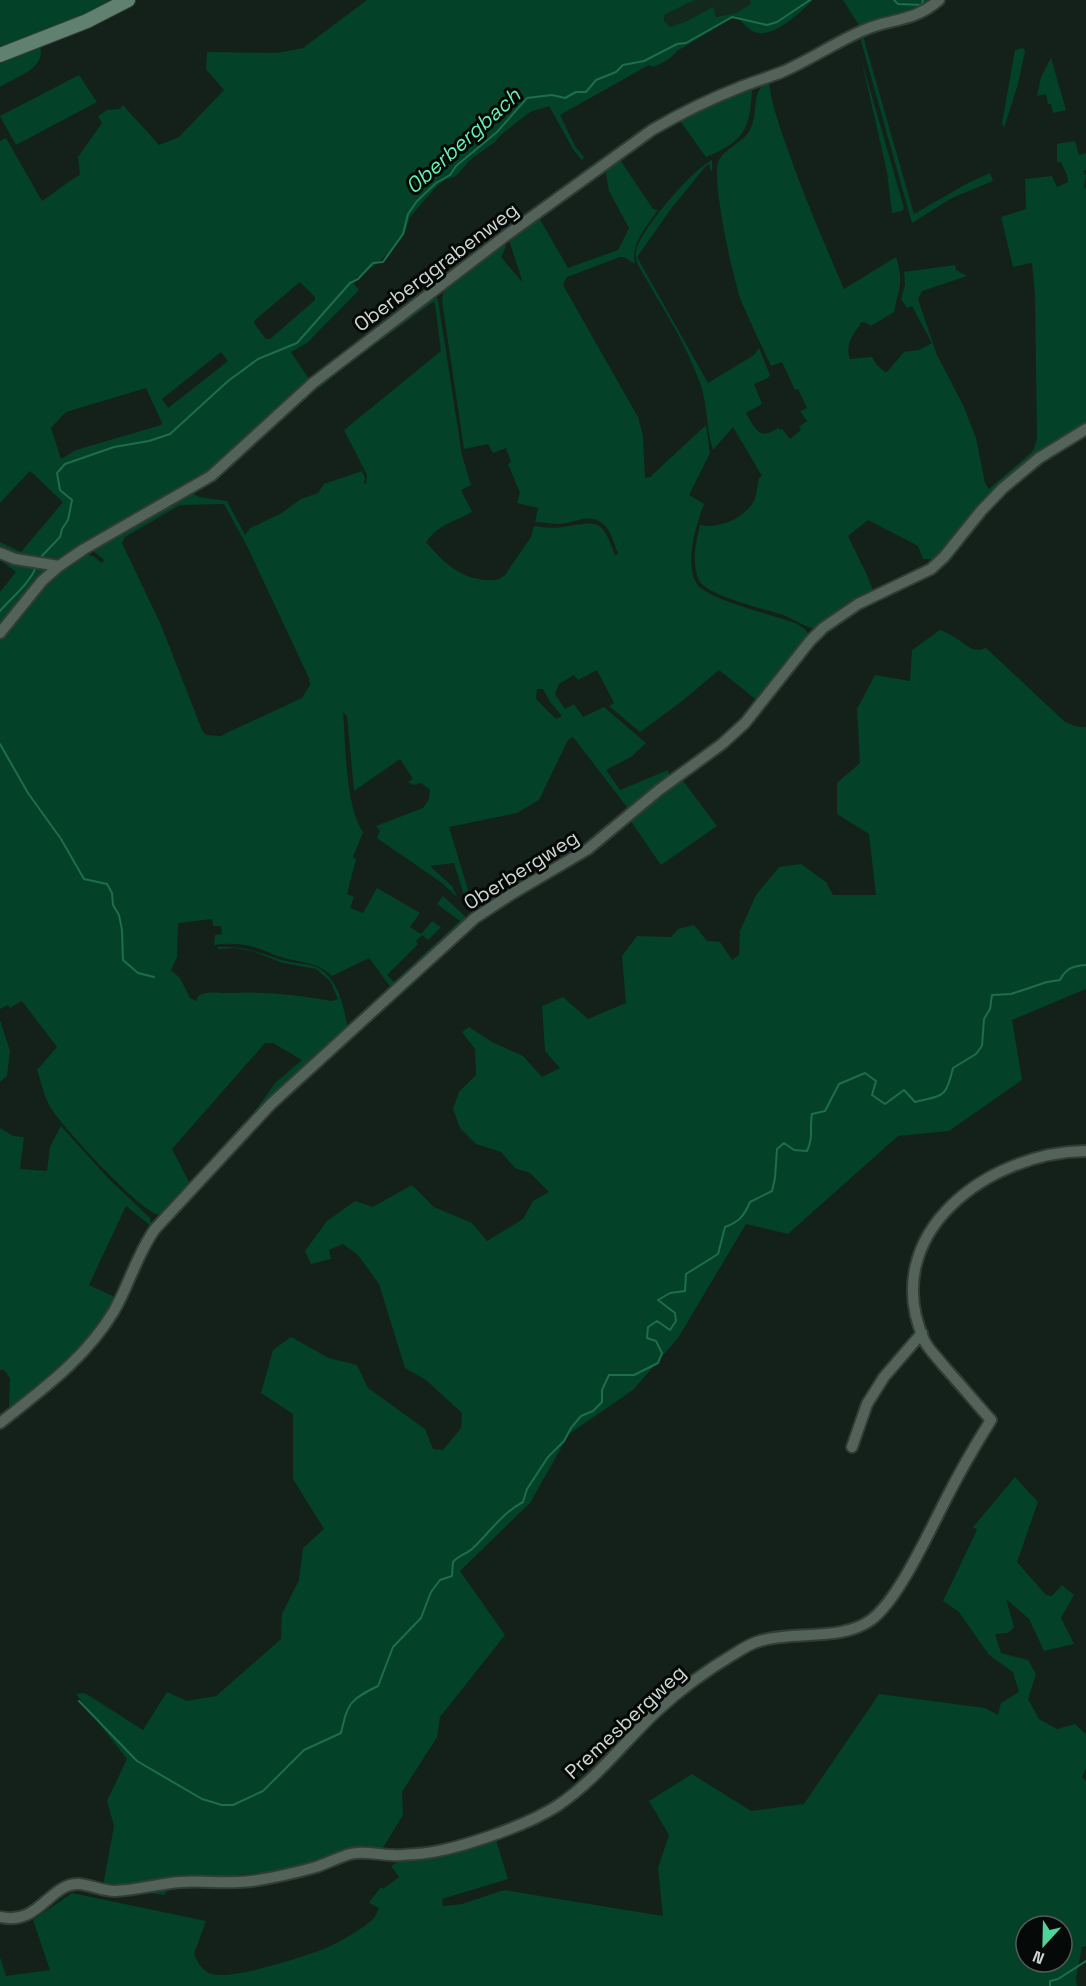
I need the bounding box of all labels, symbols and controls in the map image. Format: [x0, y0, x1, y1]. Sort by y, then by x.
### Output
water label: Oberbergbach [400, 81, 527, 199]
street label: Oberberggrabenweg [349, 197, 523, 337]
street label: Oberbergweg [459, 824, 583, 916]
street label: Premesbergweg [559, 1659, 691, 1785]
north arrow [1014, 1914, 1074, 1974]
text: N [1030, 1946, 1047, 1969]

